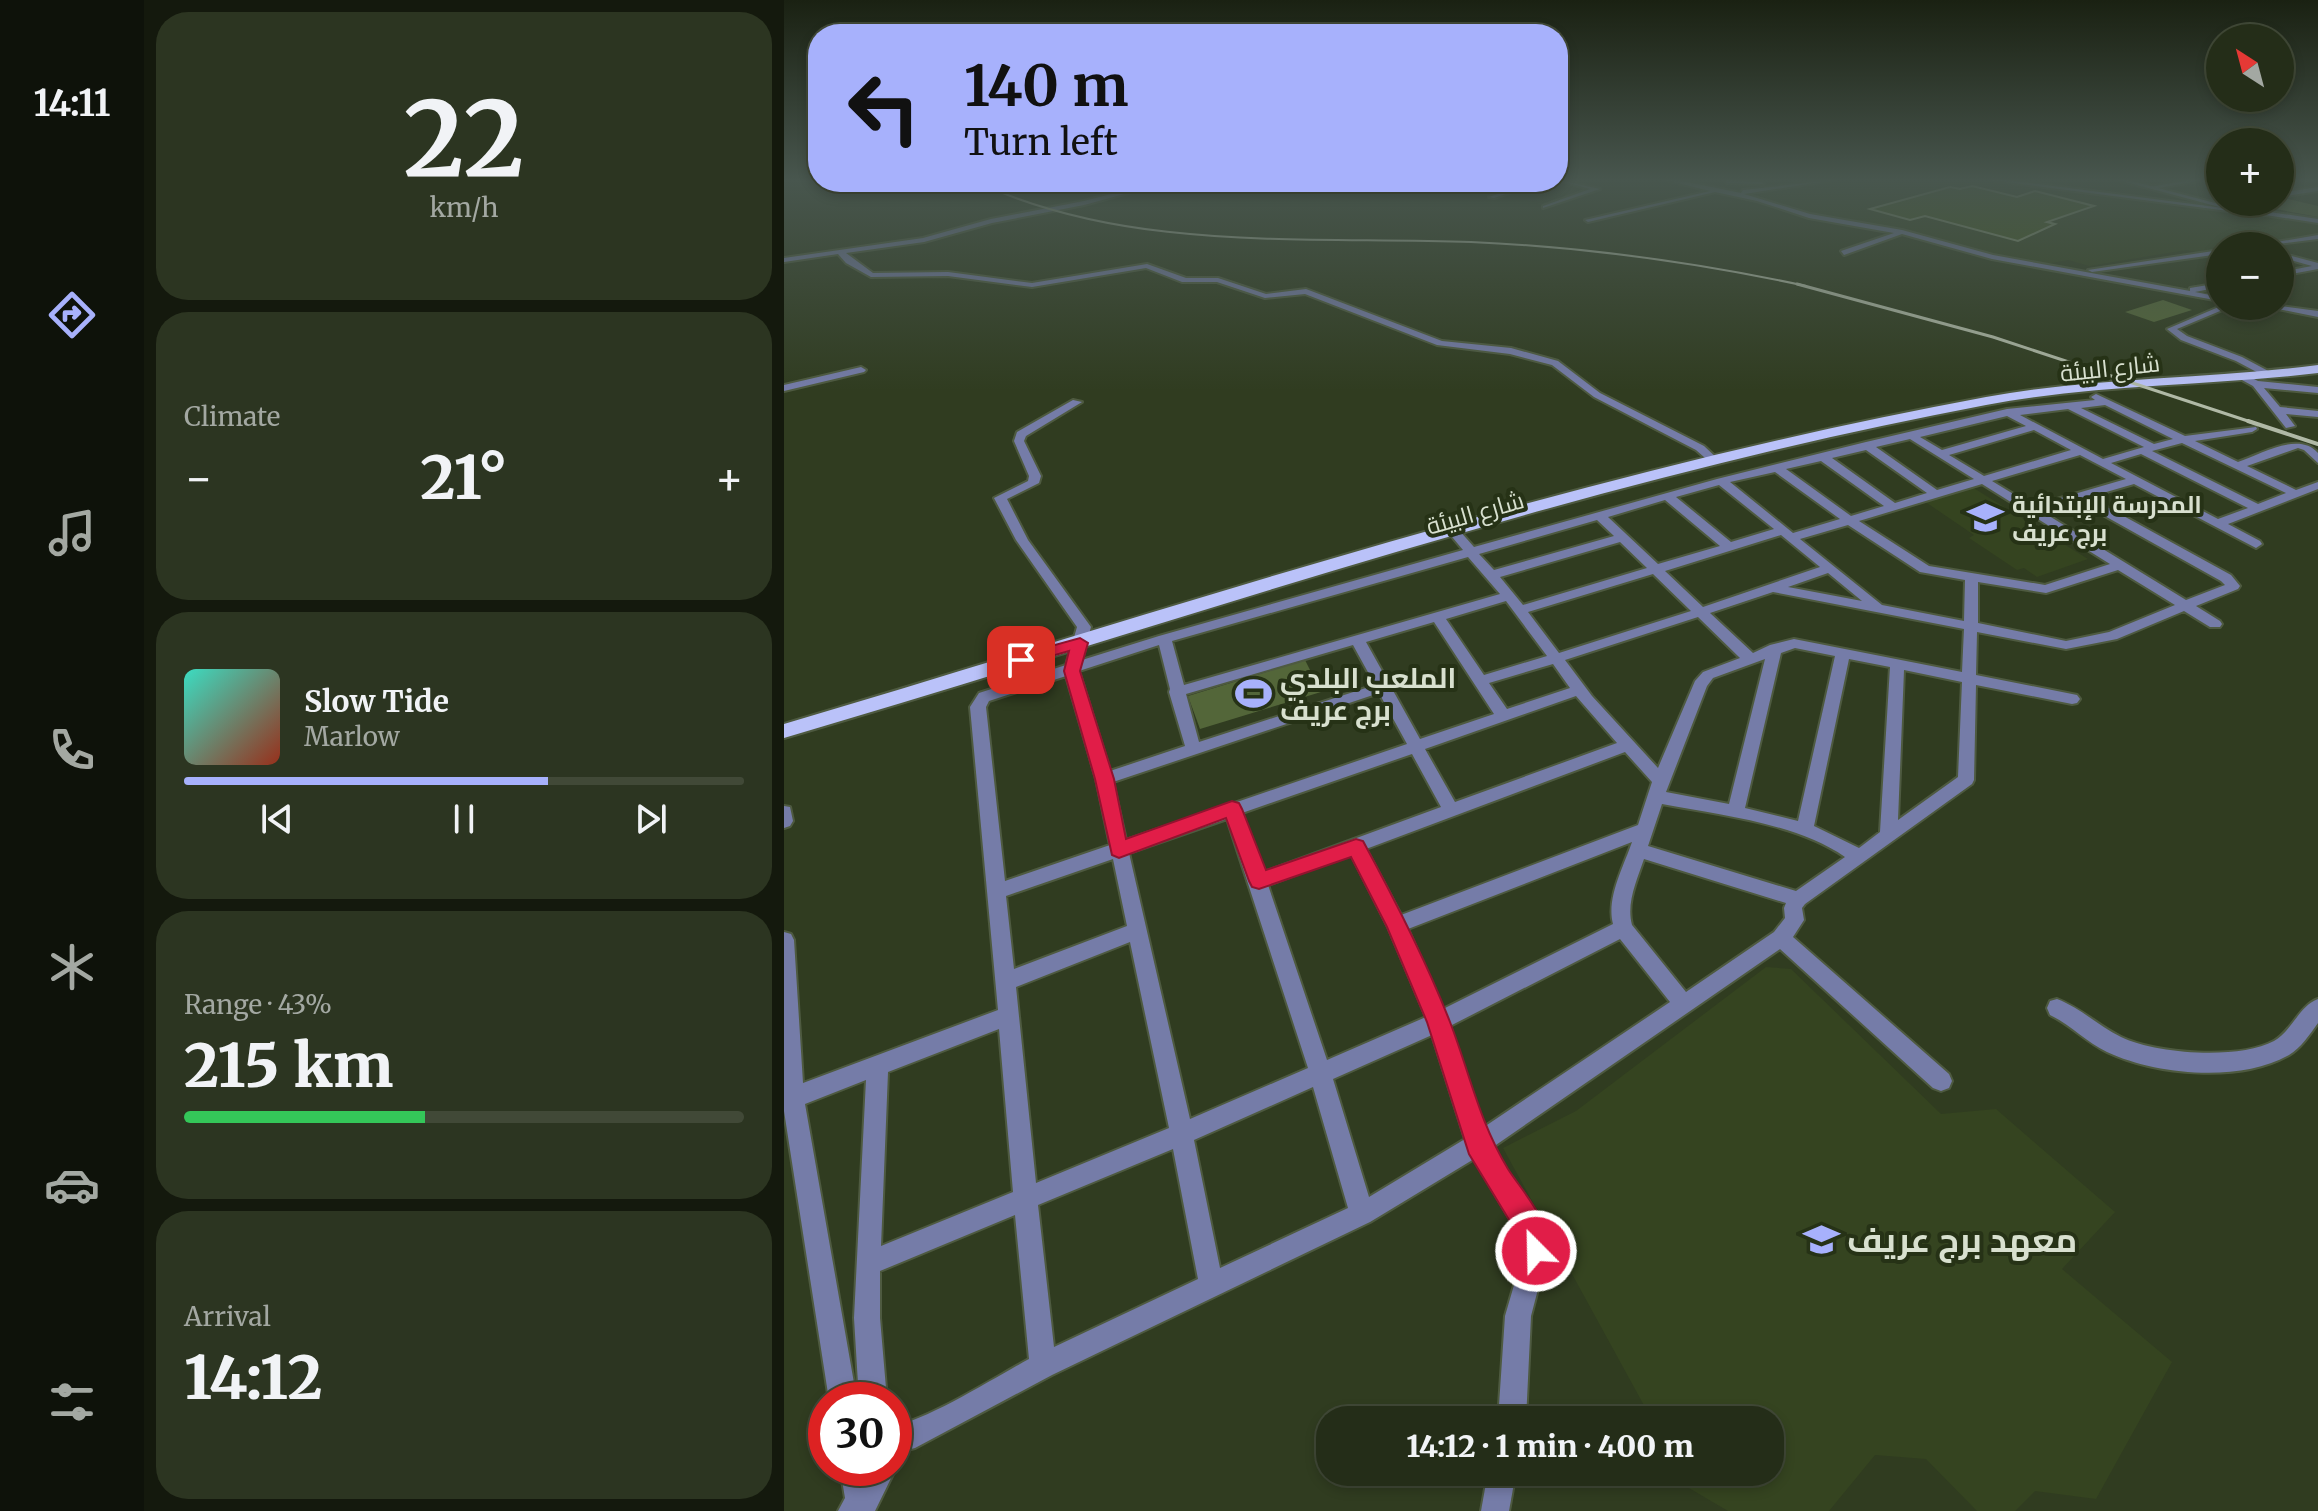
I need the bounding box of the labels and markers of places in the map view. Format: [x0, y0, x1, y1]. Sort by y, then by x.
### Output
place label: المدرسة الإبتدائية برج عريف [2012, 489, 2202, 549]
school or university icon: المدرسة الإبتدائية برج عريف [1967, 499, 2005, 537]
pin [987, 626, 1055, 694]
place label: الملعب البلدي برج عريف [1280, 660, 1456, 729]
sports icon: الملعب البلدي برج عريف [1235, 675, 1273, 713]
place label: معهد برج عريف [1847, 1219, 2077, 1263]
school or university icon: معهد برج عريف [1802, 1221, 1840, 1259]

